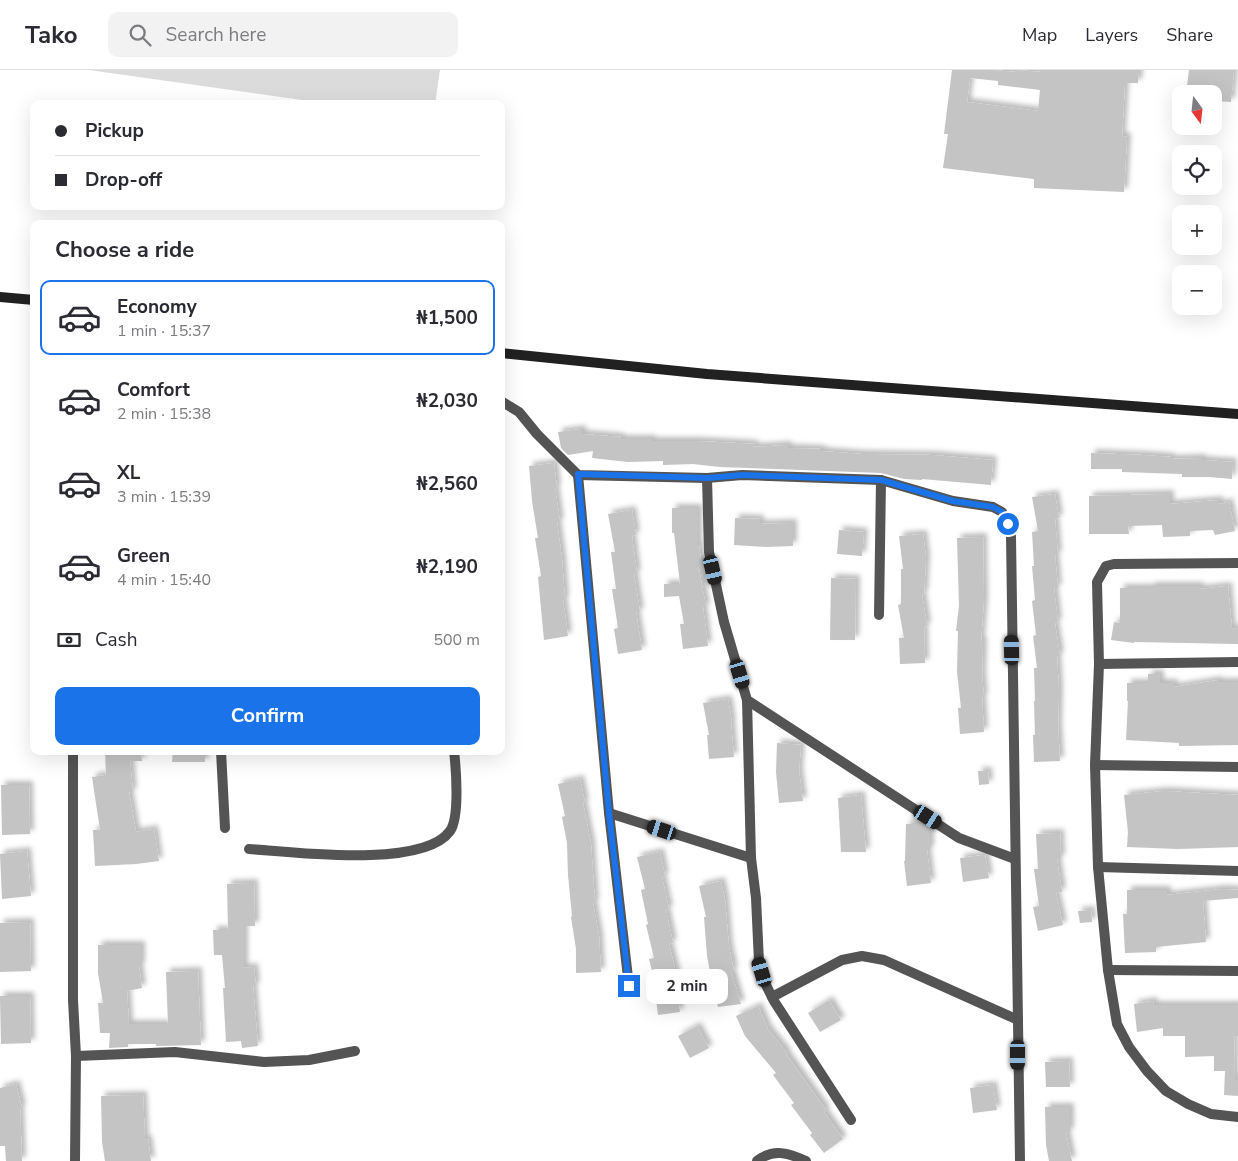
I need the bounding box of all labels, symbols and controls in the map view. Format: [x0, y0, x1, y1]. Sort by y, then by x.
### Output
search box [108, 12, 458, 57]
text: Tako [25, 19, 78, 51]
icon: search [126, 21, 154, 49]
text: Search here [166, 22, 266, 48]
text: Map [1022, 23, 1057, 47]
text: Layers [1085, 23, 1138, 47]
text: Share [1166, 23, 1213, 47]
north arrow [1172, 85, 1222, 135]
map controls [1172, 85, 1222, 315]
text: Pickup [85, 118, 144, 144]
button: locate [1172, 145, 1222, 195]
text: Drop-off [85, 167, 162, 193]
button: + [1172, 205, 1222, 255]
text: Choose a ride [55, 235, 194, 265]
button: − [1172, 265, 1222, 315]
text: Economy [117, 294, 197, 320]
icon: car [57, 295, 102, 340]
text: ₦1,500 [416, 305, 478, 331]
text: 1 min · 15:37 [117, 320, 211, 342]
text: Comfort [117, 377, 190, 403]
icon: car [57, 378, 102, 423]
text: ₦2,030 [416, 388, 478, 414]
text: 2 min · 15:38 [117, 403, 211, 425]
text: XL [117, 460, 140, 486]
icon: car [57, 461, 102, 506]
text: ₦2,560 [416, 471, 478, 497]
text: 3 min · 15:39 [117, 486, 211, 508]
route start [997, 513, 1019, 535]
text: Green [117, 543, 170, 569]
icon: car [57, 544, 102, 589]
text: ₦2,190 [416, 554, 478, 580]
car [702, 554, 723, 586]
text: 4 min · 15:40 [117, 569, 211, 591]
icon: cash [55, 626, 83, 654]
text: Cash [95, 627, 137, 653]
text: 500 m [433, 629, 480, 651]
car [1004, 635, 1019, 665]
car [728, 657, 751, 691]
button: Confirm [55, 687, 480, 745]
car [911, 803, 944, 831]
car [645, 818, 678, 842]
car [750, 955, 773, 989]
callout: 2 min [646, 968, 729, 1004]
route end [618, 975, 640, 997]
text: 2 min [666, 975, 708, 997]
car [1010, 1040, 1025, 1070]

